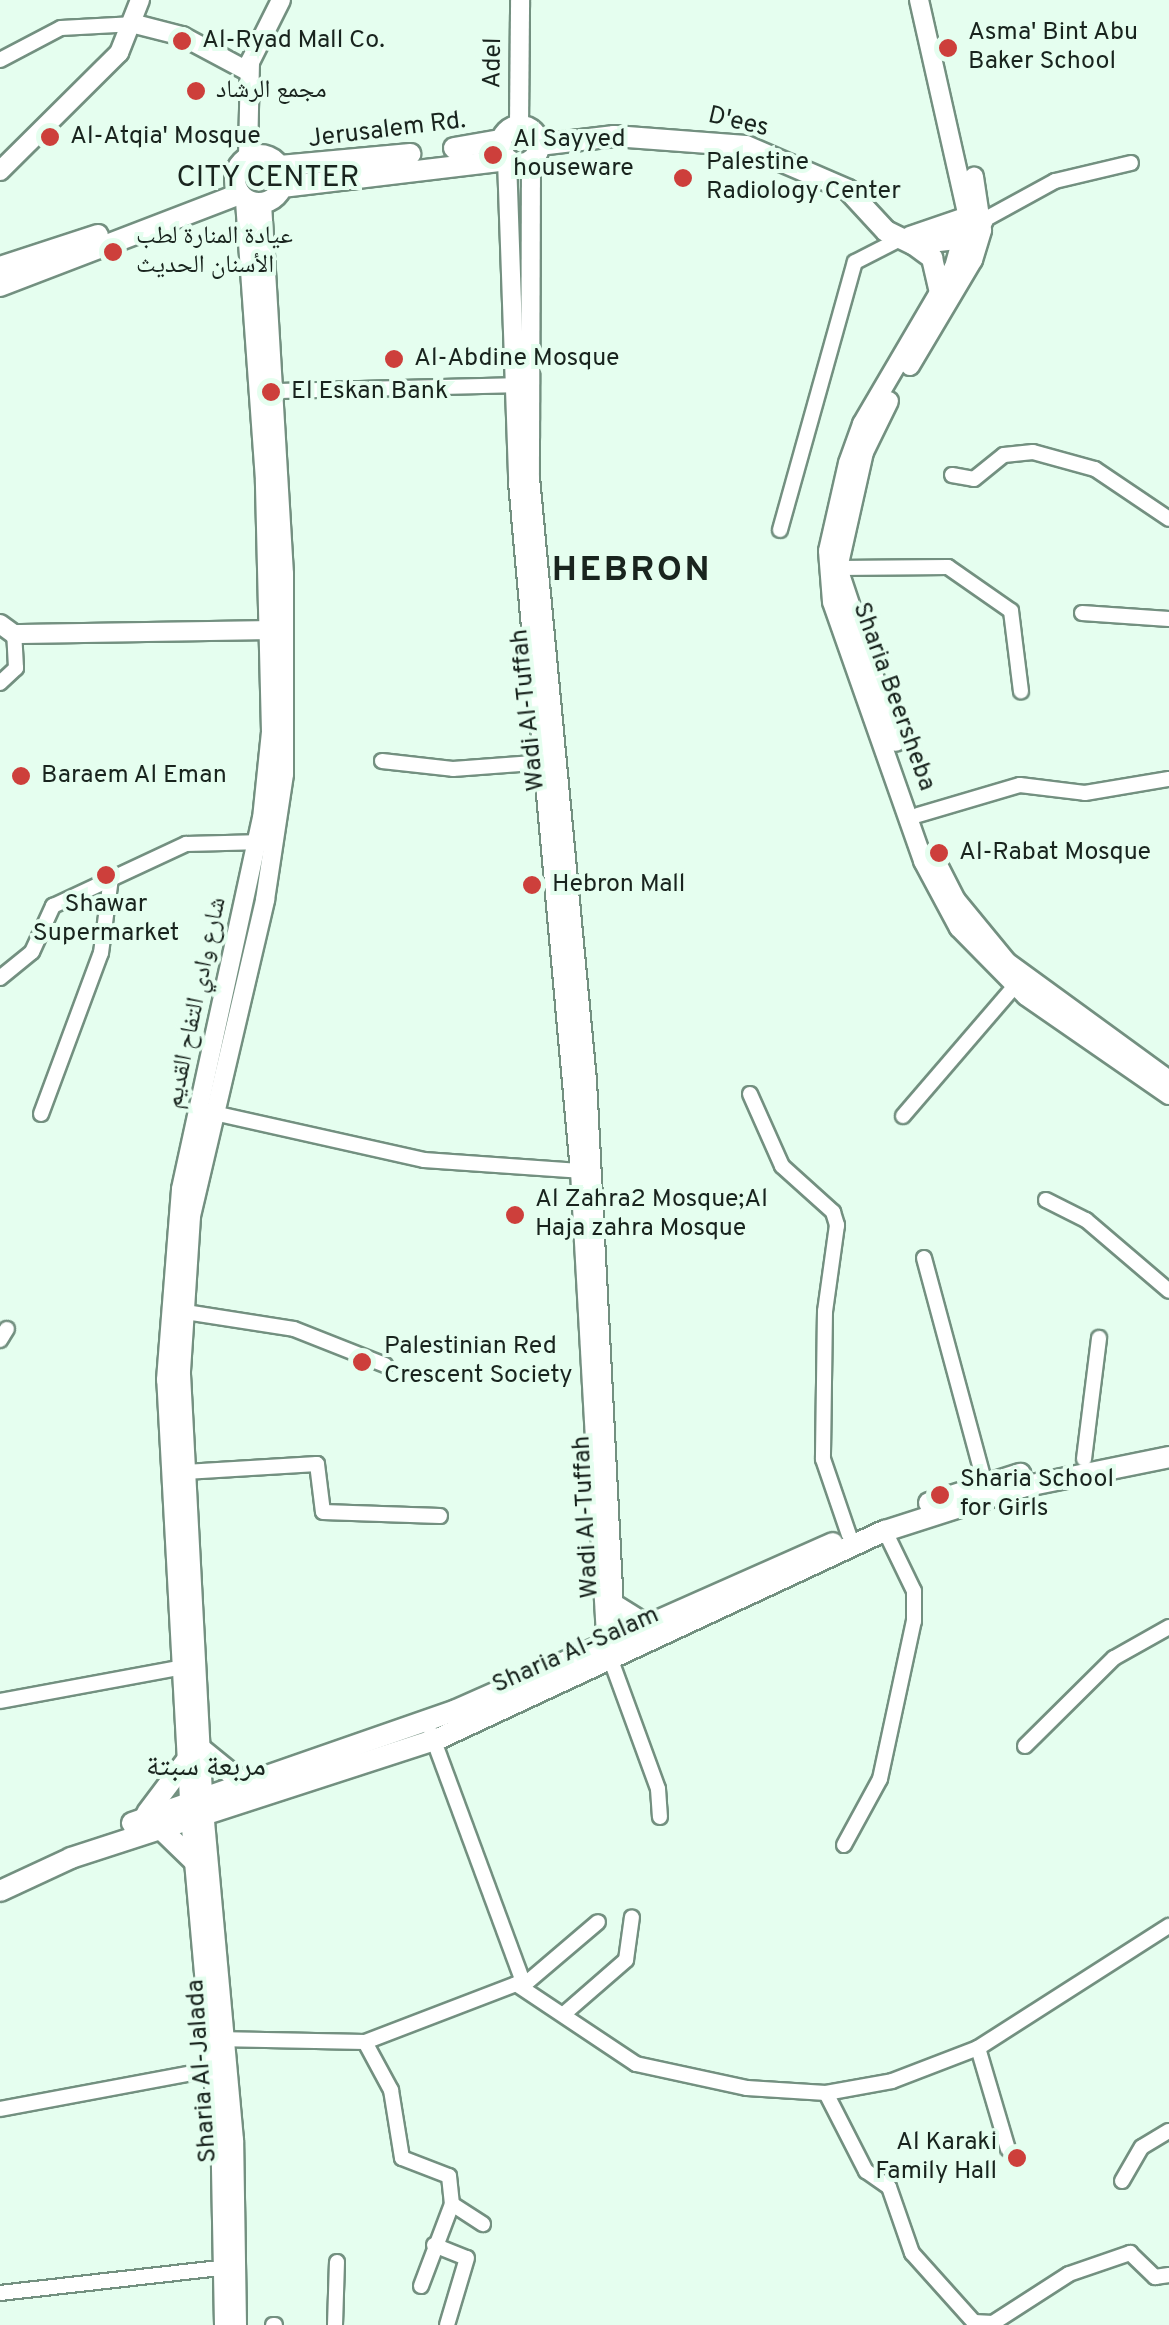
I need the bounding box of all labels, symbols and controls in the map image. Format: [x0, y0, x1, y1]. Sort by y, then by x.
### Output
place label: Asma' Bint Abu Baker School [968, 19, 1139, 78]
place label: Al-Ryad Mall Co. [202, 26, 385, 56]
marker: Al-Ryad Mall Co. [171, 30, 193, 52]
street label: Adel [479, 37, 509, 89]
marker: Asma' Bint Abu Baker School [937, 37, 959, 59]
place label: مجمع الرشاد [216, 76, 327, 106]
marker: مجمع الرشاد [185, 80, 207, 102]
street label: D'ees [705, 101, 771, 145]
street label: Jerusalem Rd. [307, 106, 467, 156]
place label: Al-Atqia' Mosque [70, 122, 261, 152]
marker: Al-Atqia' Mosque [39, 126, 61, 148]
place label: Al Sayyed houseware [513, 126, 634, 185]
marker: Al Sayyed houseware [482, 144, 504, 166]
place label: Palestine Radiology Center [706, 149, 901, 208]
district label: CITY CENTER [162, 161, 374, 197]
marker: Palestine Radiology Center [670, 165, 696, 191]
place label: عيادة المنارة لطب الأسنان الحديث [136, 223, 293, 282]
marker: عيادة المنارة لطب الأسنان الحديث [100, 239, 126, 265]
place label: Al-Abdine Mosque [414, 344, 620, 374]
marker: Al-Abdine Mosque [383, 348, 405, 370]
place label: El Eskan Bank [291, 377, 448, 407]
marker: El Eskan Bank [260, 381, 282, 403]
district label: HEBRON [552, 550, 712, 592]
street label: Sharia Beersheba [845, 599, 941, 795]
street label: Wadi Al-Tuffah [506, 627, 552, 793]
place label: Baraem Al Eman [41, 761, 228, 791]
marker: Baraem Al Eman [10, 765, 32, 787]
place label: Al-Rabat Mosque [959, 838, 1151, 868]
marker: Al-Rabat Mosque [928, 842, 950, 864]
marker: Shawar Supermarket [95, 864, 117, 886]
place label: Hebron Mall [552, 870, 685, 900]
marker: Hebron Mall [521, 874, 543, 896]
place label: Shawar Supermarket [33, 891, 179, 950]
street label: شارع وادي التفاح القديم [160, 895, 234, 1111]
place label: Al Zahra2 Mosque;Al Haja zahra Mosque [535, 1186, 768, 1245]
marker: Al Zahra2 Mosque;Al Haja zahra Mosque [504, 1204, 526, 1226]
place label: Palestinian Red Crescent Society [384, 1333, 573, 1392]
marker: Palestinian Red Crescent Society [349, 1349, 375, 1375]
street label: Wadi Al-Tuffah [568, 1434, 606, 1600]
place label: Sharia School for Girls [960, 1466, 1114, 1525]
marker: Sharia School for Girls [929, 1484, 951, 1506]
street label: Sharia Al-Salam [488, 1601, 664, 1701]
district label: مربعة سبتة [146, 1750, 266, 1786]
street label: Sharia Al-Jalada [182, 1978, 224, 2164]
place label: Al Karaki Family Hall [875, 2129, 997, 2188]
marker: Al Karaki Family Hall [1006, 2147, 1028, 2169]

